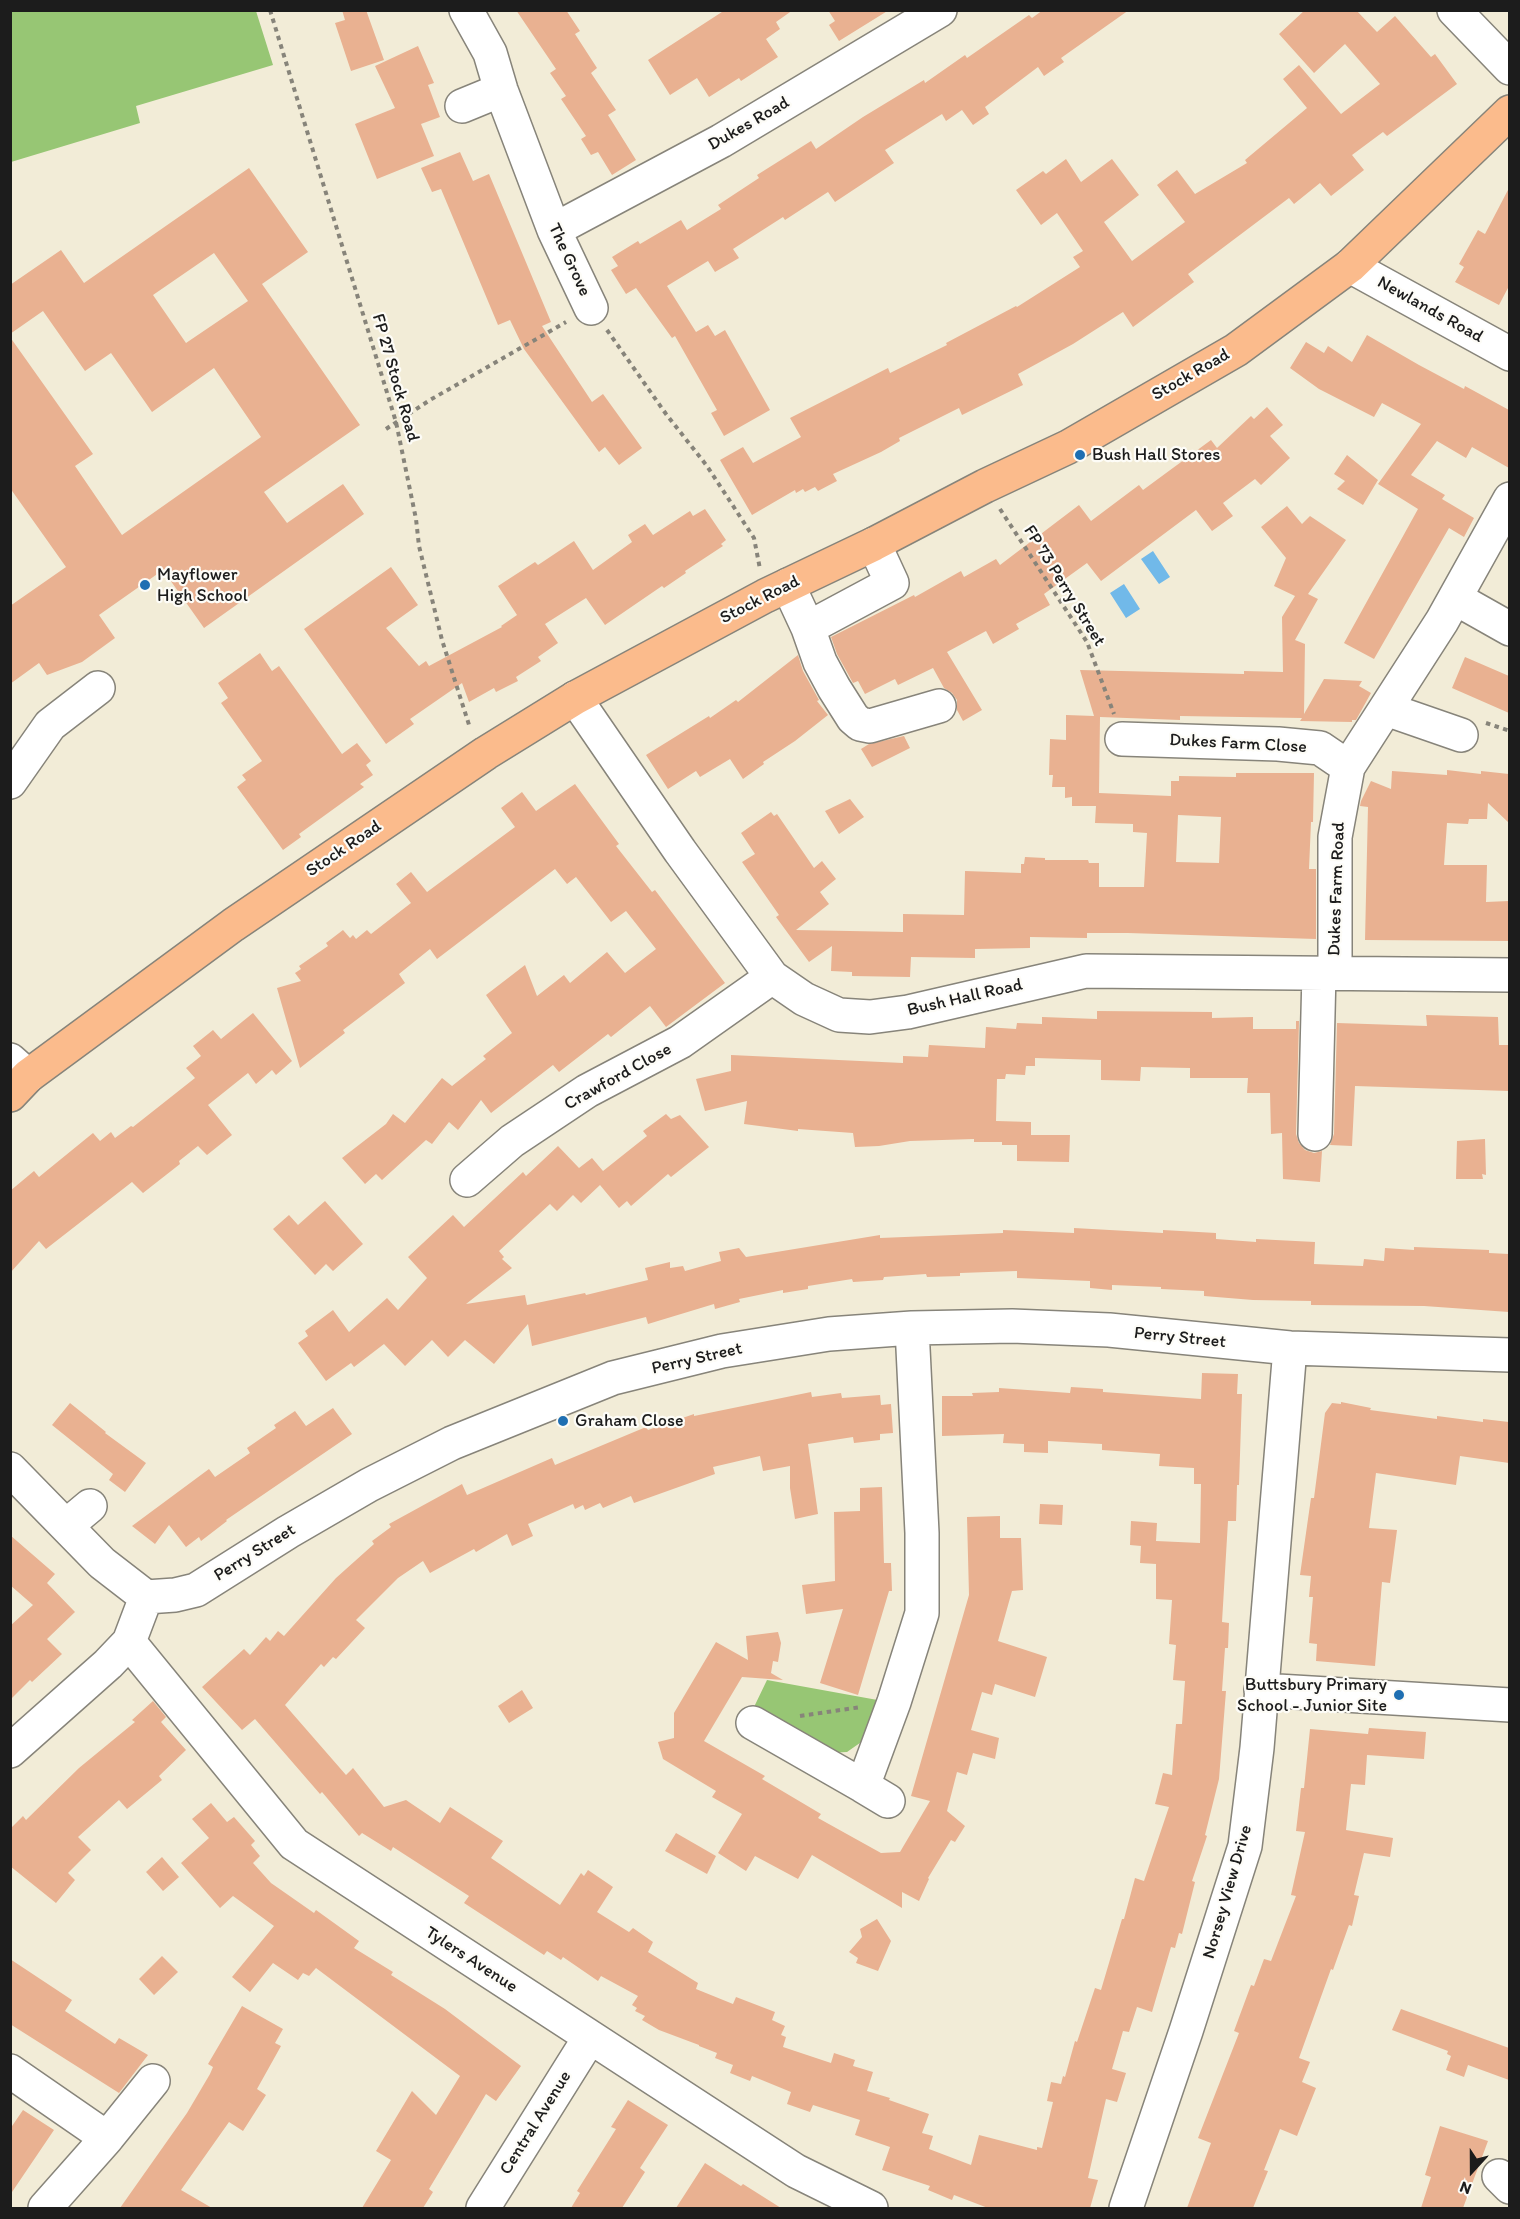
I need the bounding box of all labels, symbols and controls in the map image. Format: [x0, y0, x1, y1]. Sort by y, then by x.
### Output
street label: Dukes Road [704, 92, 794, 156]
street label: The Grove [543, 220, 595, 300]
street label: Newlands Road [1373, 272, 1487, 348]
street label: FP 27 Stock Road [366, 311, 424, 445]
street label: Stock Road [1148, 344, 1234, 406]
place label: Bush Hall Stores [1092, 444, 1220, 466]
marker: Bush Hall Stores [1073, 448, 1087, 462]
street label: FP 73 Perry Street [1018, 521, 1110, 651]
place label: Mayflower High School [157, 564, 248, 606]
street label: Stock Road [717, 571, 803, 629]
marker: Mayflower High School [138, 578, 152, 592]
street label: Dukes Farm Close [1169, 730, 1307, 758]
street label: Stock Road [302, 816, 386, 882]
street label: Dukes Farm Road [1324, 822, 1350, 956]
street label: Bush Hall Road [905, 974, 1025, 1022]
street label: Crawford Close [561, 1039, 675, 1115]
street label: Perry Street [1133, 1322, 1227, 1354]
street label: Perry Street [650, 1338, 744, 1380]
place label: Graham Close [575, 1410, 684, 1432]
marker: Graham Close [556, 1414, 570, 1428]
street label: Perry Street [210, 1519, 300, 1587]
place label: Buttsbury Primary School - Junior Site [1237, 1674, 1387, 1716]
marker: Buttsbury Primary School - Junior Site [1392, 1688, 1406, 1702]
street label: Norsey View Drive [1199, 1823, 1257, 1961]
street label: Tylers Avenue [421, 1922, 521, 1998]
street label: Central Avenue [495, 2067, 577, 2179]
north arrow [1442, 2141, 1502, 2201]
text: N [1457, 2177, 1474, 2199]

